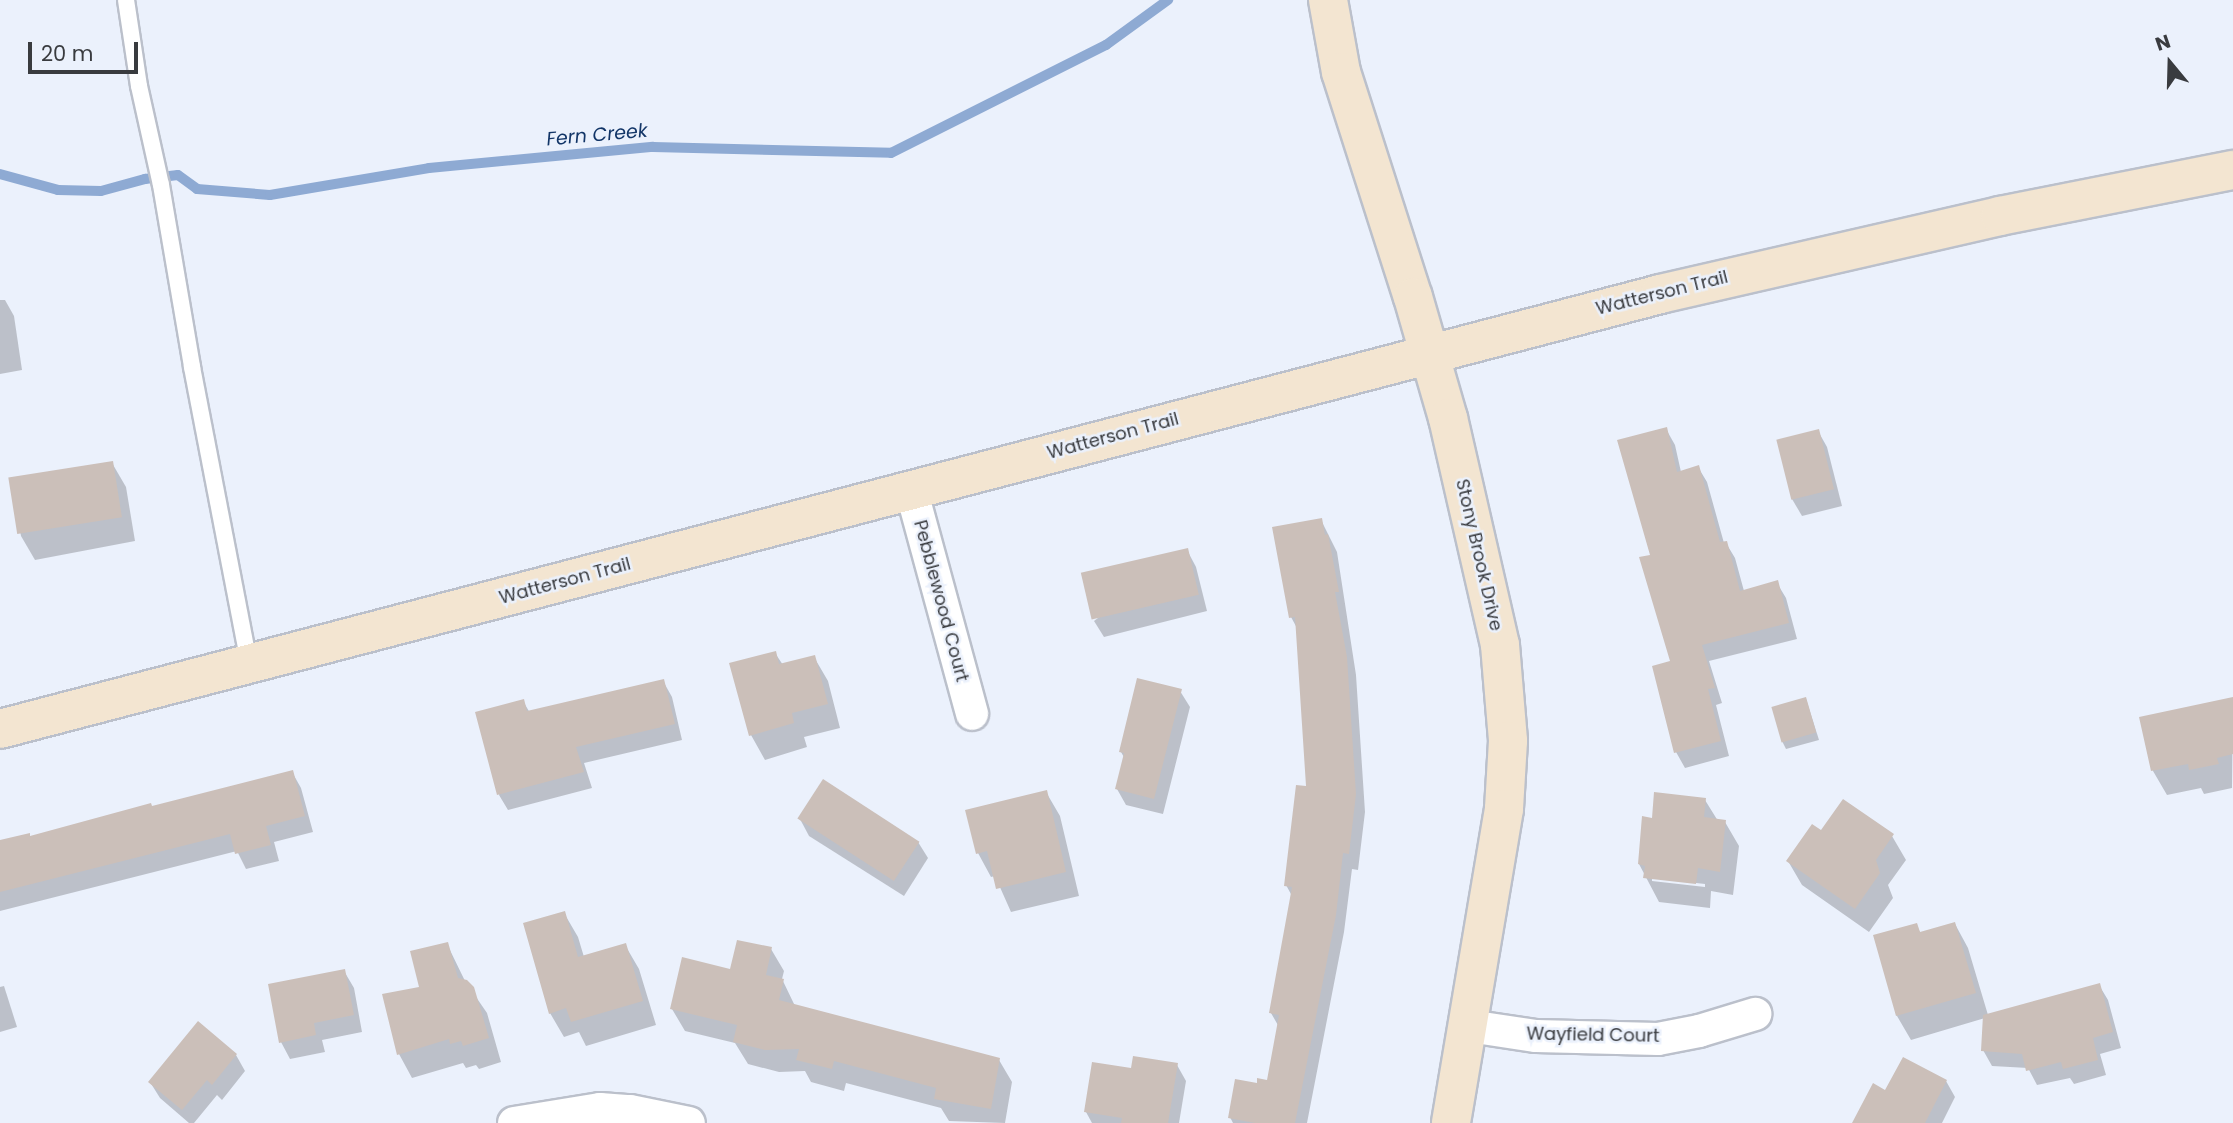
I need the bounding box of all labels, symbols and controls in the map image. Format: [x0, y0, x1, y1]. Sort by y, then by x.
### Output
scale bar [32, 28, 142, 72]
north arrow [2135, 28, 2205, 98]
text: N [2152, 28, 2174, 58]
text: 20 m [41, 39, 94, 68]
water label: Fern Creek [546, 119, 648, 151]
street label: Watterson Trail [1594, 266, 1730, 320]
street label: Watterson Trail [1045, 408, 1181, 464]
street label: Stony Brook Drive [1451, 477, 1507, 633]
street label: Pebblewood Court [909, 518, 973, 684]
street label: Watterson Trail [497, 553, 633, 609]
street label: Wayfield Court [1526, 1023, 1660, 1047]

